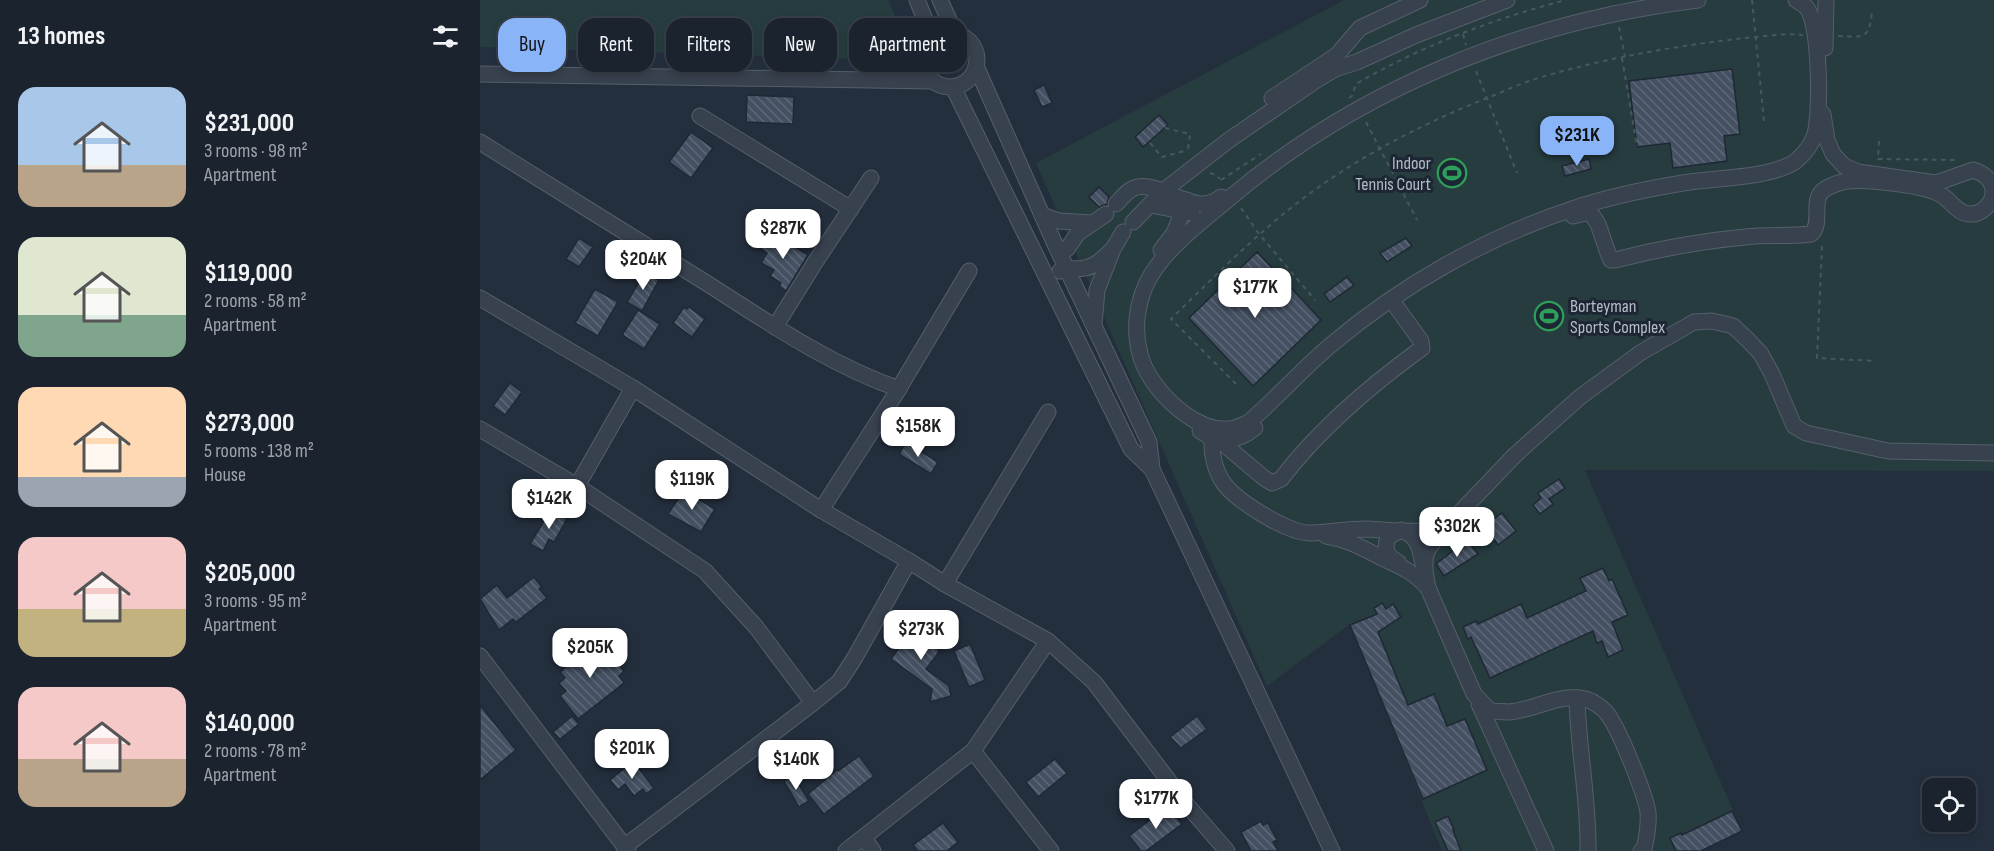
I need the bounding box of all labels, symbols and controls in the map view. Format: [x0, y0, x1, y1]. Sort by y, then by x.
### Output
chip: Buy [498, 18, 566, 72]
chip: Rent [578, 18, 654, 72]
chip: Filters [666, 18, 752, 72]
chip: New [764, 18, 837, 72]
chip: Apartment [849, 18, 967, 72]
icon: filters [429, 20, 462, 53]
text: 13 homes [18, 21, 105, 52]
text: $231,000 [204, 108, 294, 139]
icon: home [66, 111, 138, 183]
pin: $231K [1535, 116, 1619, 167]
text: $231K [1554, 123, 1600, 147]
text: 3 rooms · 98 m² [204, 139, 308, 163]
place label: Indoor Tennis Court [1355, 153, 1432, 195]
sports icon: Indoor Tennis Court [1436, 157, 1468, 189]
text: Apartment [204, 163, 277, 187]
pin: $287K [741, 209, 825, 260]
text: $287K [759, 216, 807, 240]
pin: $204K [601, 240, 685, 291]
text: $204K [619, 247, 667, 271]
text: $119,000 [204, 258, 293, 289]
icon: home [66, 261, 138, 333]
pin: $177K [1213, 268, 1297, 319]
text: $177K [1232, 275, 1278, 299]
text: 2 rooms · 58 m² [204, 289, 307, 313]
place label: Borteyman Sports Complex [1570, 296, 1665, 338]
sports icon: Borteyman Sports Complex [1533, 300, 1565, 332]
text: Apartment [204, 313, 277, 337]
pin: $158K [876, 407, 960, 458]
text: $273,000 [204, 408, 294, 439]
icon: home [66, 411, 138, 483]
text: $158K [895, 414, 941, 438]
text: 5 rooms · 138 m² [204, 439, 314, 463]
pin: $119K [650, 460, 734, 511]
text: House [204, 463, 246, 487]
text: $119K [669, 467, 715, 491]
pin: $142K [507, 479, 591, 530]
text: $142K [526, 486, 572, 510]
pin: $302K [1415, 507, 1499, 558]
text: $302K [1433, 514, 1481, 538]
text: $205,000 [204, 558, 295, 589]
icon: home [66, 561, 138, 633]
text: 3 rooms · 95 m² [204, 589, 307, 613]
pin: $273K [879, 610, 963, 661]
text: Apartment [204, 613, 277, 637]
text: $273K [898, 617, 944, 641]
pin: $205K [548, 628, 632, 679]
text: $205K [566, 635, 614, 659]
text: $140,000 [204, 708, 295, 739]
icon: home [66, 711, 138, 783]
pin: $201K [590, 729, 674, 780]
text: $201K [609, 736, 655, 760]
text: 2 rooms · 78 m² [204, 739, 307, 763]
pin: $140K [754, 740, 838, 791]
text: $140K [773, 747, 819, 771]
text: Apartment [204, 763, 277, 787]
map controls [1922, 778, 1976, 832]
button: locate [1922, 778, 1976, 832]
pin: $177K [1114, 779, 1198, 830]
text: $177K [1133, 786, 1179, 810]

